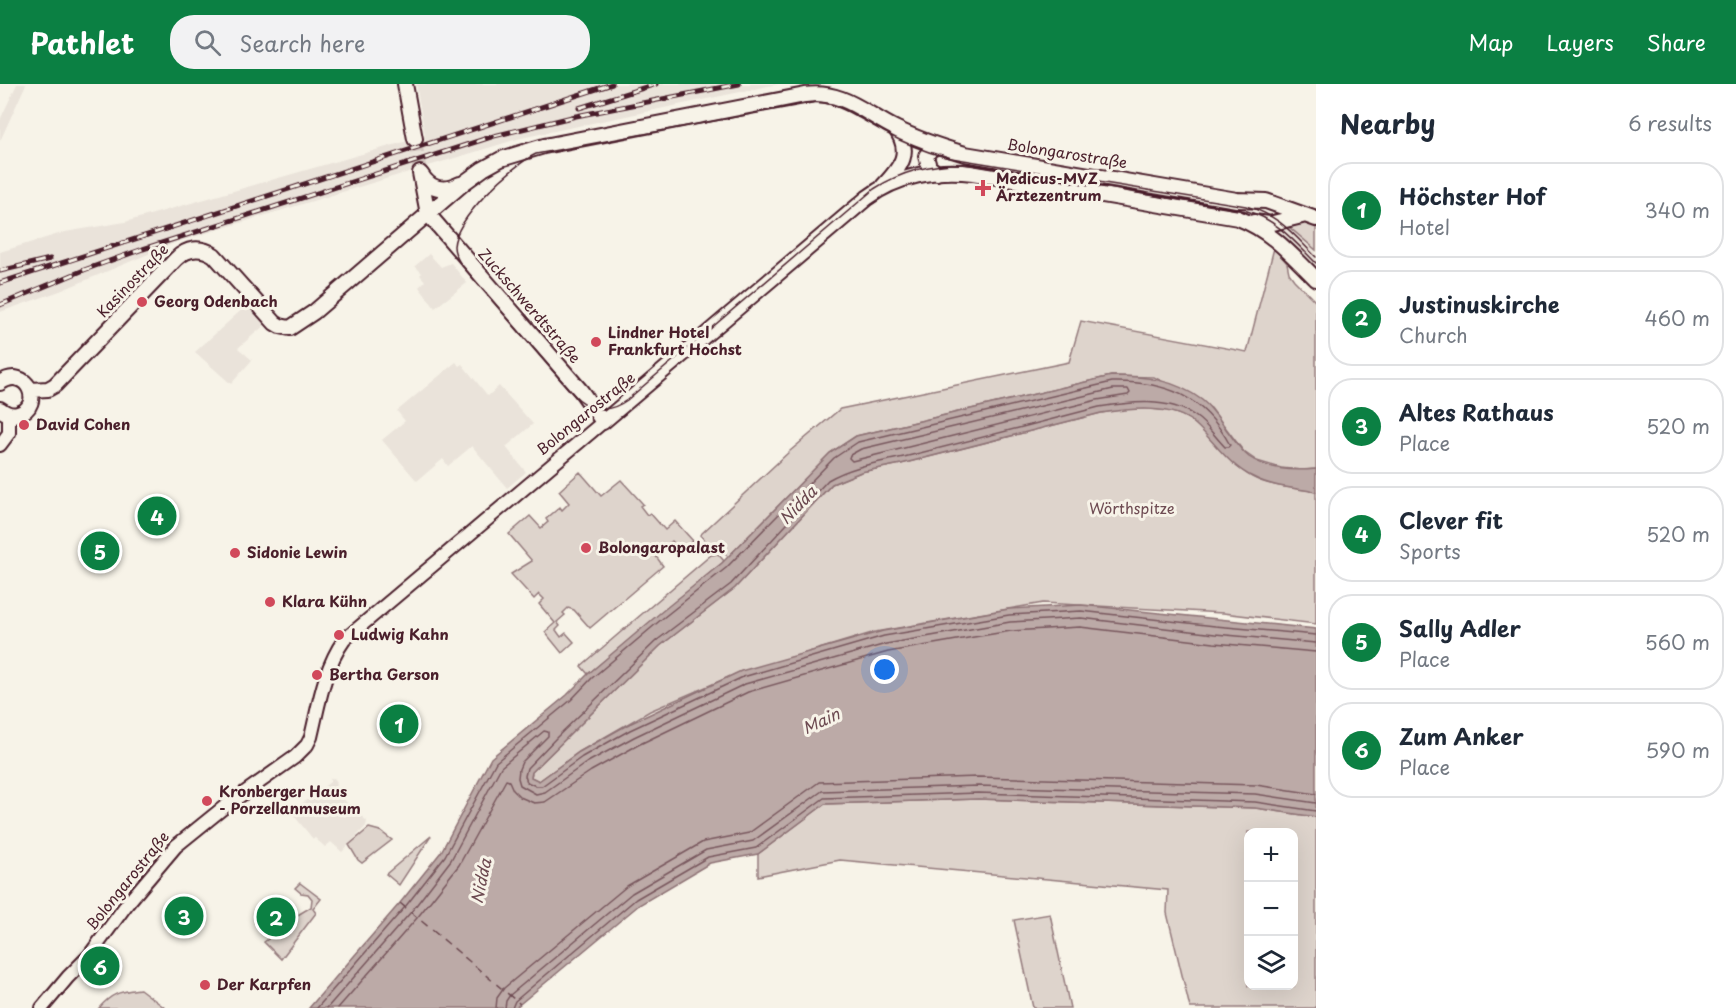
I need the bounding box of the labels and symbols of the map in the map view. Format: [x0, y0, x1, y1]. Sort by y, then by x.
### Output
street label: Bolongarostraße [1005, 132, 1129, 173]
place label: Medicus-MVZ Ärztezentrum [996, 166, 1102, 206]
marker: Medicus-MVZ Ärztezentrum [974, 179, 992, 197]
street label: Kasinostraße [91, 238, 173, 322]
street label: Zuckschwerdtstraße [474, 242, 587, 368]
place label: Georg Odenbach [154, 289, 278, 312]
marker: Georg Odenbach [135, 295, 149, 309]
place label: Lindner Hotel Frankfurt Hochst [608, 320, 742, 360]
marker: Lindner Hotel Frankfurt Hochst [589, 335, 603, 349]
street label: Bolongarostraße [531, 366, 640, 460]
place label: David Cohen [36, 412, 130, 435]
marker: David Cohen [17, 418, 31, 432]
water label: Nidda [773, 479, 822, 529]
pin: 4 [138, 494, 176, 538]
park label: Wörthspitze [1089, 496, 1175, 519]
pin: 5 [80, 528, 120, 574]
place label: Bolongaropalast [598, 535, 725, 558]
place label: Sidonie Lewin [247, 540, 347, 563]
marker: Bolongaropalast [579, 541, 593, 555]
marker: Sidonie Lewin [228, 546, 242, 560]
place label: Klara Kühn [282, 589, 367, 612]
marker: Klara Kühn [263, 595, 277, 609]
place label: Ludwig Kahn [351, 622, 449, 645]
marker: Ludwig Kahn [332, 628, 346, 642]
your location [870, 655, 899, 684]
place label: Bertha Gerson [329, 662, 439, 685]
marker: Bertha Gerson [310, 668, 324, 682]
water label: Main [798, 700, 844, 739]
pin: 1 [380, 702, 418, 746]
place label: Kronberger Haus - Porzellanmuseum [219, 779, 361, 819]
marker: Kronberger Haus - Porzellanmuseum [200, 794, 214, 808]
street label: Bolongarostraße [80, 826, 174, 935]
water label: Nidda [464, 855, 497, 905]
pin: 3 [164, 894, 204, 938]
pin: 2 [256, 894, 296, 940]
pin: 6 [80, 944, 120, 988]
place label: Der Karpfen [217, 972, 311, 995]
marker: Der Karpfen [198, 978, 212, 992]

